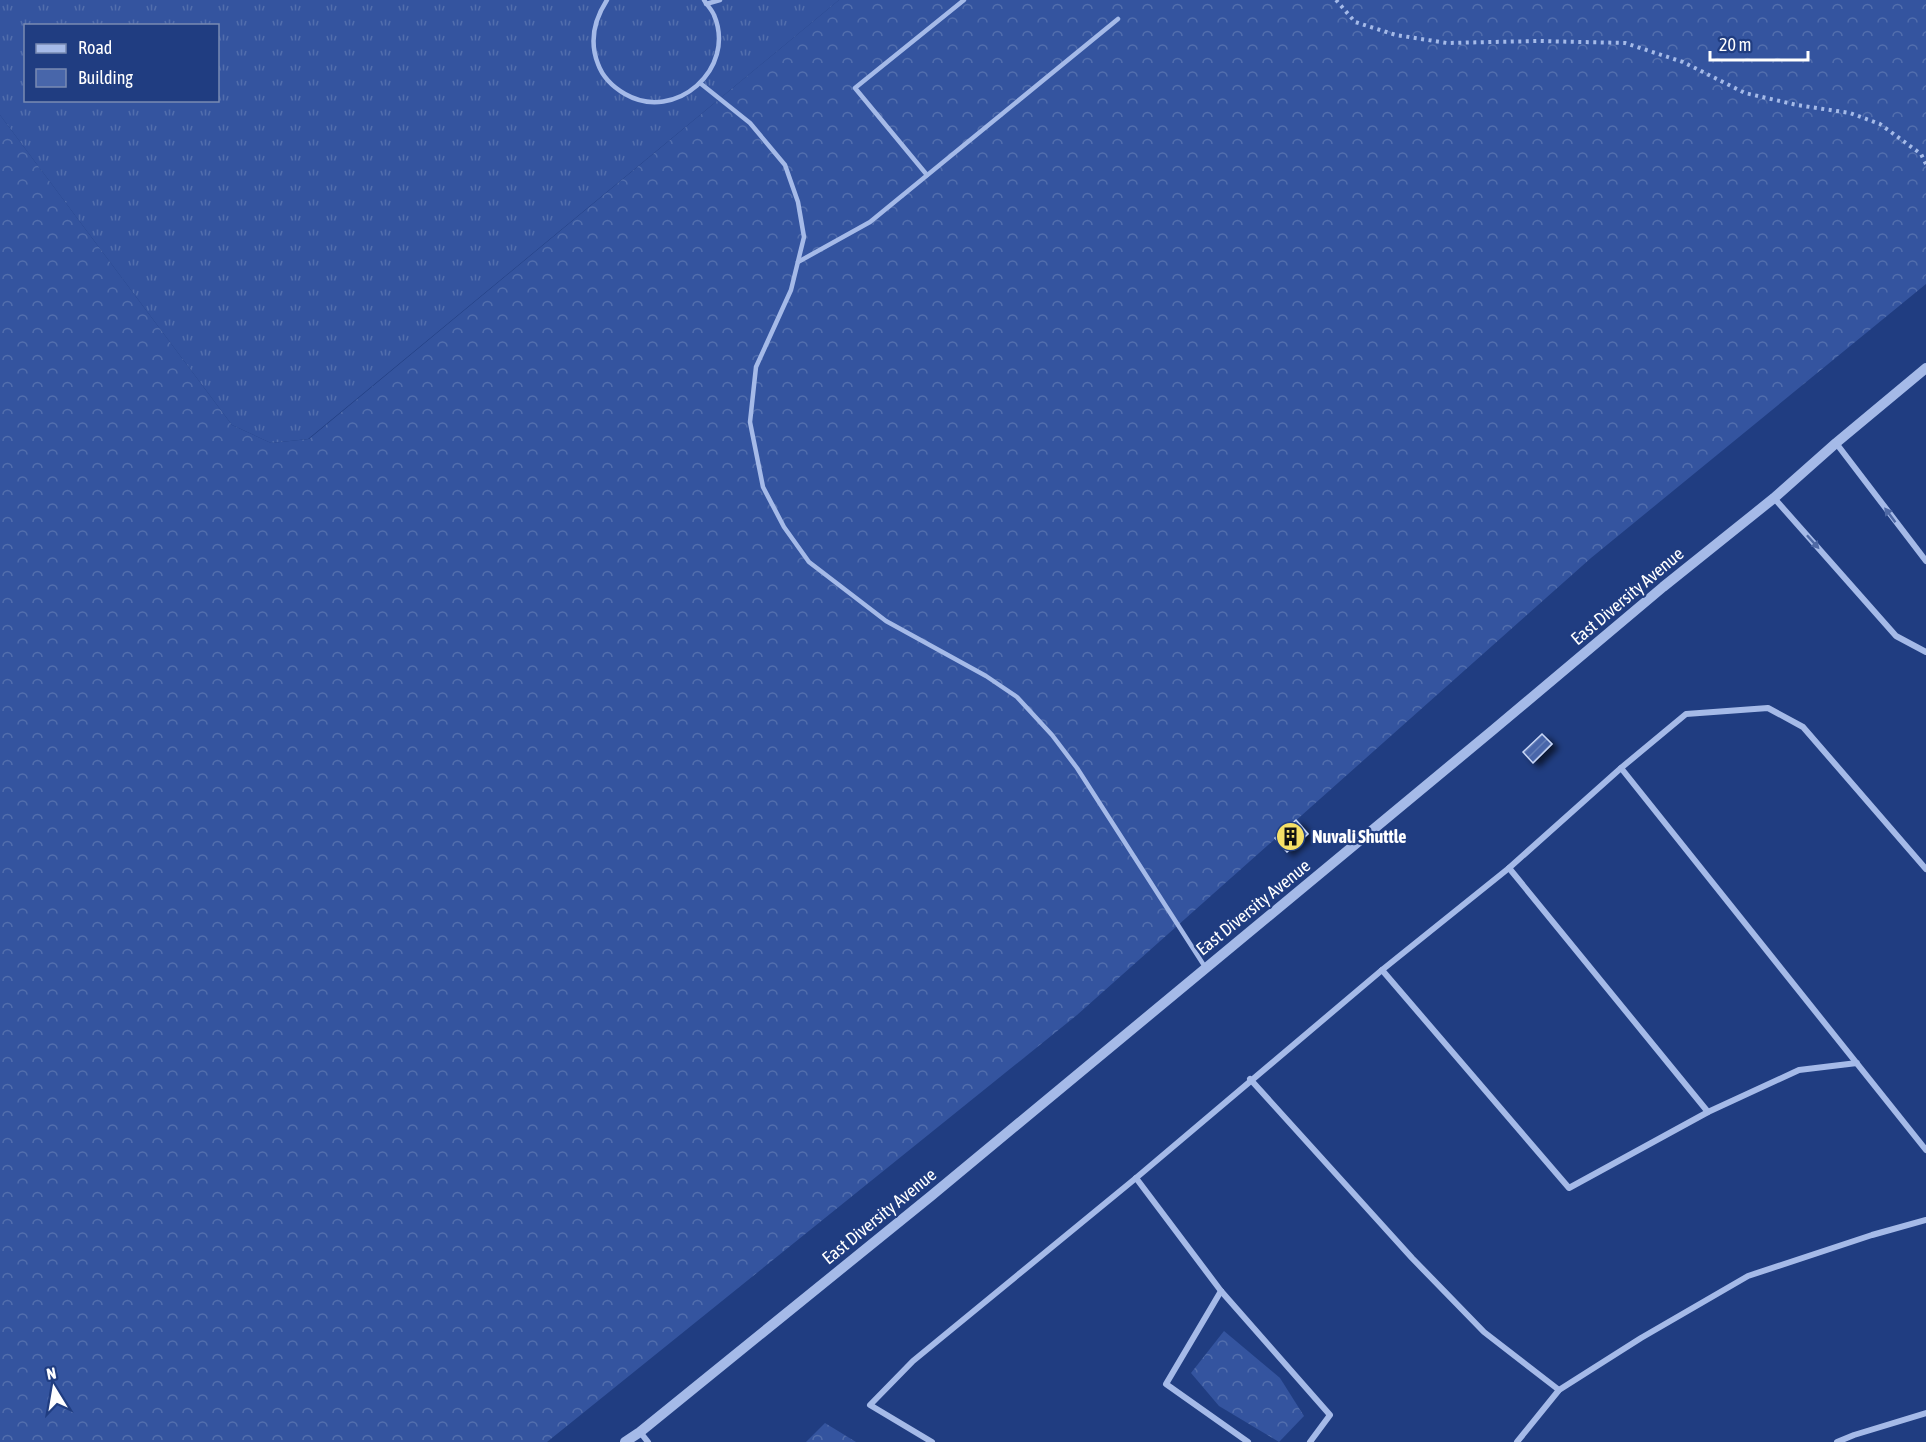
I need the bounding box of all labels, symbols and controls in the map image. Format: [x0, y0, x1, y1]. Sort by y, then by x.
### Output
legend [24, 24, 219, 102]
scale bar [1710, 24, 1808, 62]
text: 20 m [1719, 34, 1751, 55]
text: Road [78, 37, 112, 58]
text: Building [78, 67, 133, 88]
one-way arrow [1884, 507, 1897, 523]
one-way arrow [1806, 534, 1820, 549]
street label: East Diversity Avenue [1566, 543, 1688, 649]
building icon: Nuvali Shuttle [1275, 820, 1307, 852]
place label: Nuvali Shuttle [1312, 826, 1406, 847]
street label: East Diversity Avenue [1192, 855, 1314, 959]
street label: East Diversity Avenue [818, 1164, 940, 1268]
north arrow [24, 1358, 84, 1418]
text: N [45, 1364, 57, 1383]

